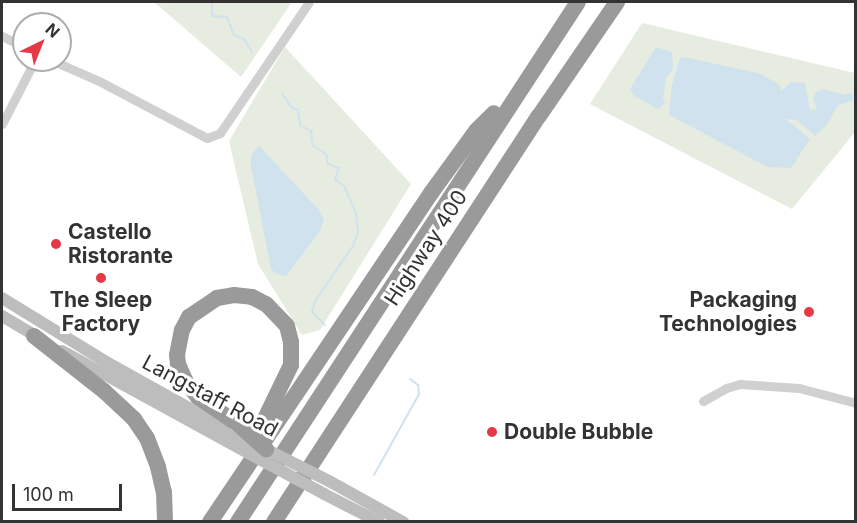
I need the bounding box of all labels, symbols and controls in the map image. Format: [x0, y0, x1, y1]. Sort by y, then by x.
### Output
north arrow [12, 12, 72, 72]
text: N [42, 19, 64, 42]
street label: Highway 400 [379, 186, 473, 310]
place label: Castello Ristorante [68, 219, 173, 269]
marker: Castello Ristorante [49, 237, 63, 251]
marker: The Sleep Factory [94, 271, 108, 285]
place label: The Sleep Factory [50, 287, 152, 337]
place label: Packaging Technologies [659, 287, 797, 337]
marker: Packaging Technologies [802, 305, 816, 319]
street label: Langstaff Road [138, 350, 282, 442]
place label: Double Bubble [504, 419, 653, 445]
marker: Double Bubble [485, 425, 499, 439]
scale bar [15, 472, 124, 510]
text: 100 m [23, 484, 74, 505]

